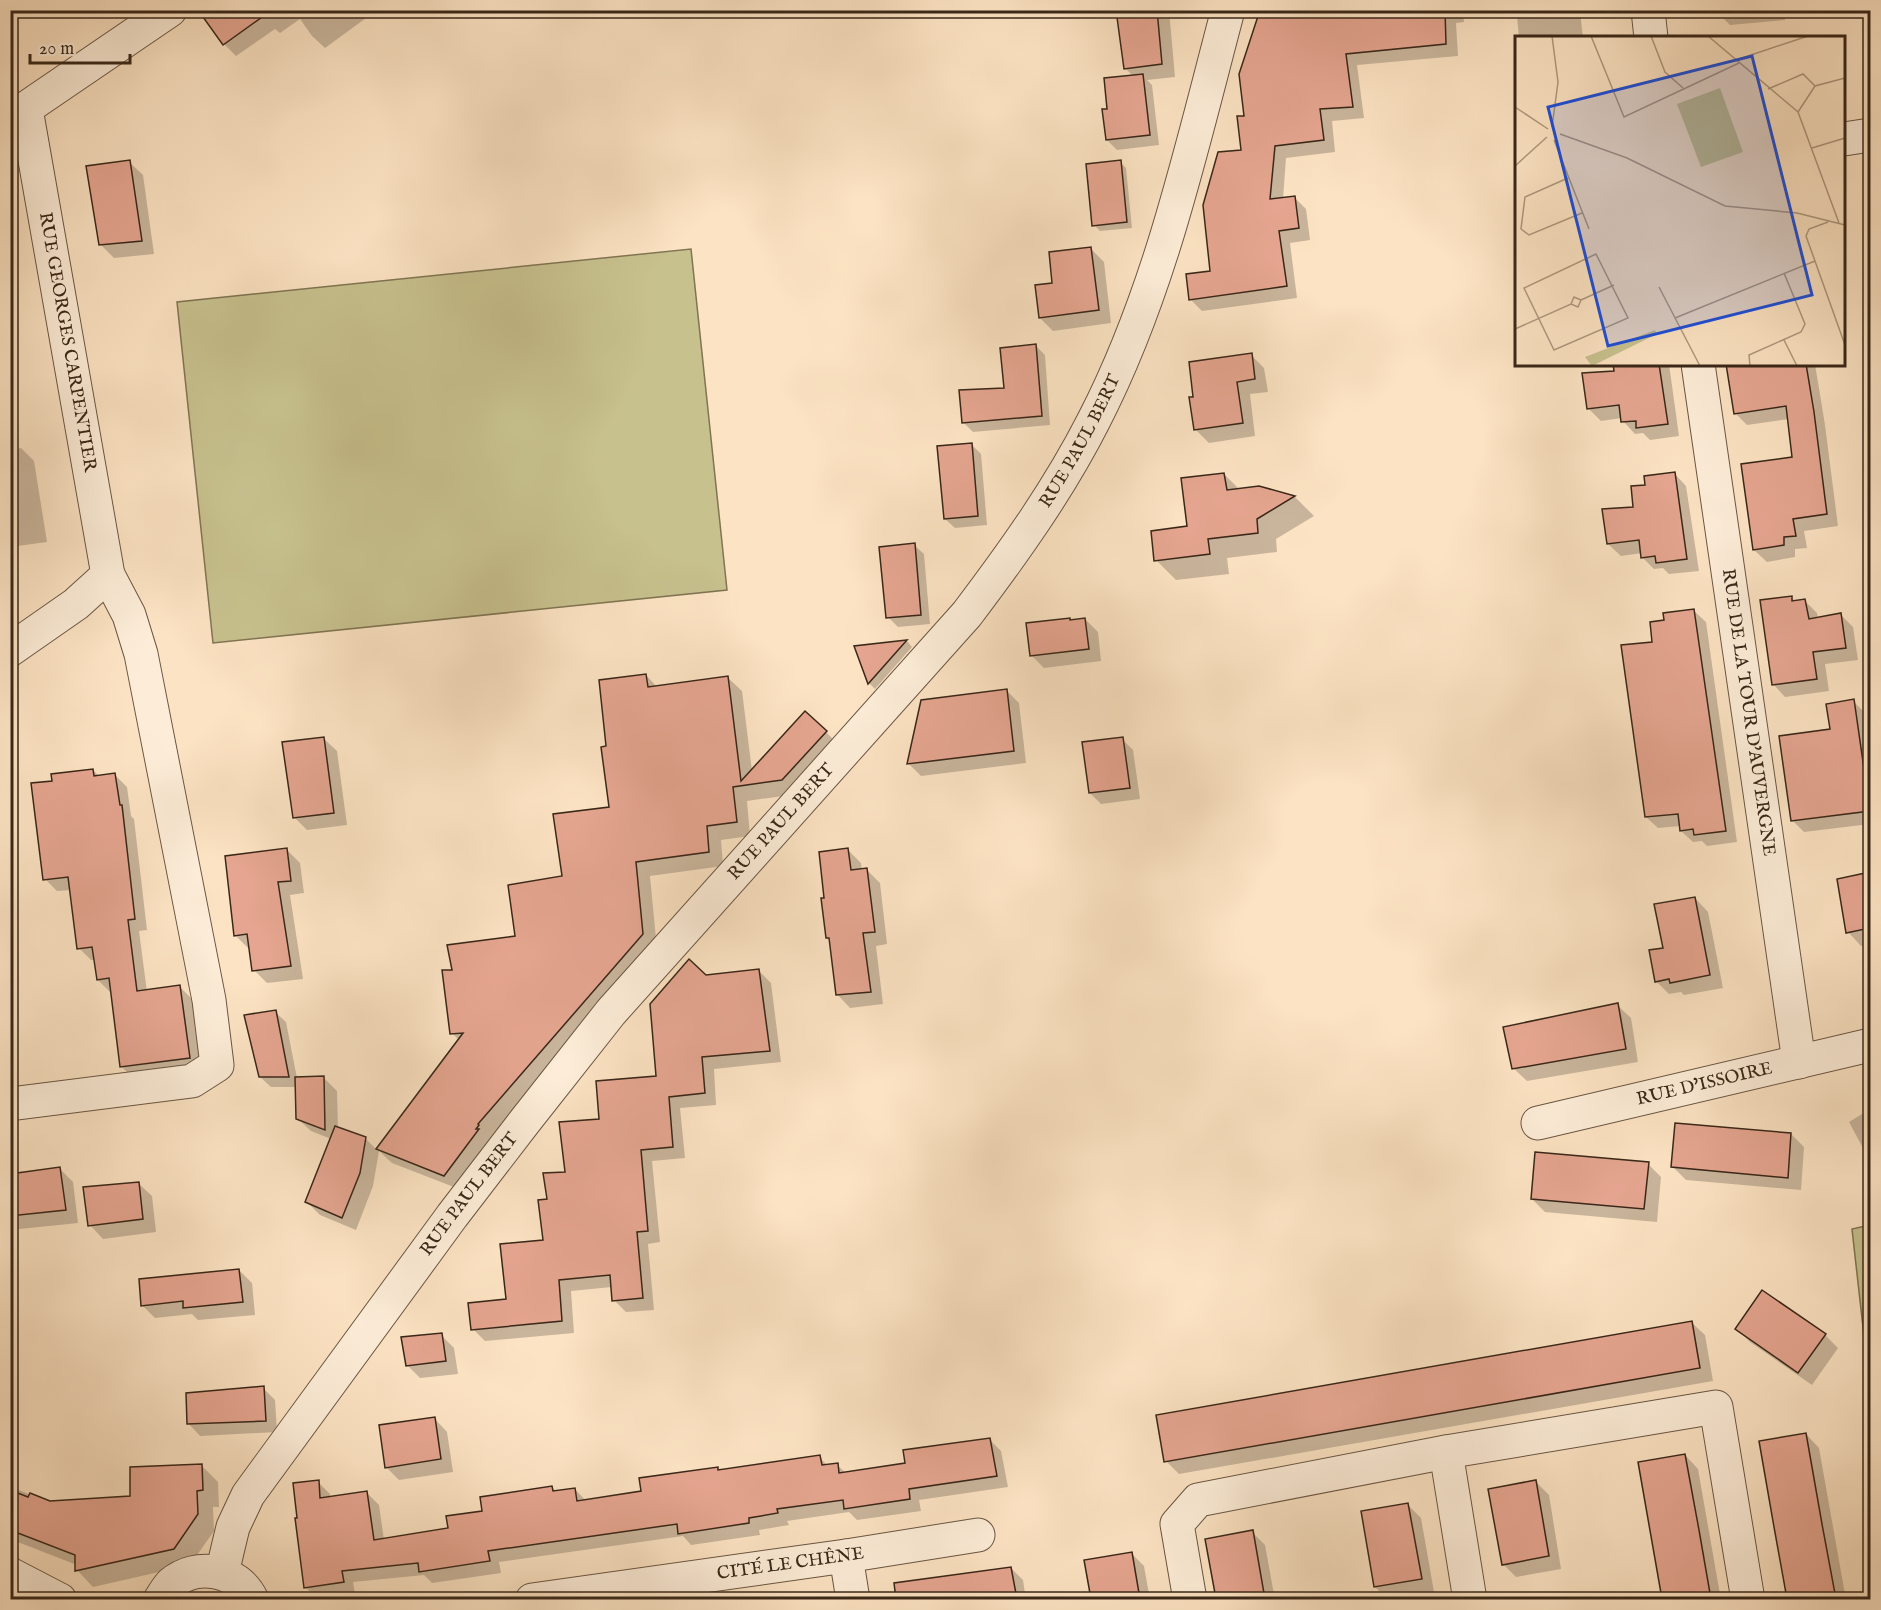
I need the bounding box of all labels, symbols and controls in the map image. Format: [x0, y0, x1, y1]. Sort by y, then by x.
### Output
scale bar [30, 27, 130, 65]
inset map [1515, 36, 1845, 366]
text: 20 m [39, 38, 74, 61]
street label: RUE GEORGES CARPENTIER [33, 210, 101, 475]
street label: RUE PAUL BERT [1034, 371, 1126, 512]
street label: RUE DE LA TOUR D'AUVERGNE [1716, 567, 1781, 858]
street label: RUE PAUL BERT [723, 759, 839, 885]
street label: RUE D'ISSOIRE [1634, 1057, 1775, 1111]
street label: RUE PAUL BERT [415, 1128, 523, 1261]
street label: CITÉ LE CHÊNE [715, 1542, 866, 1585]

